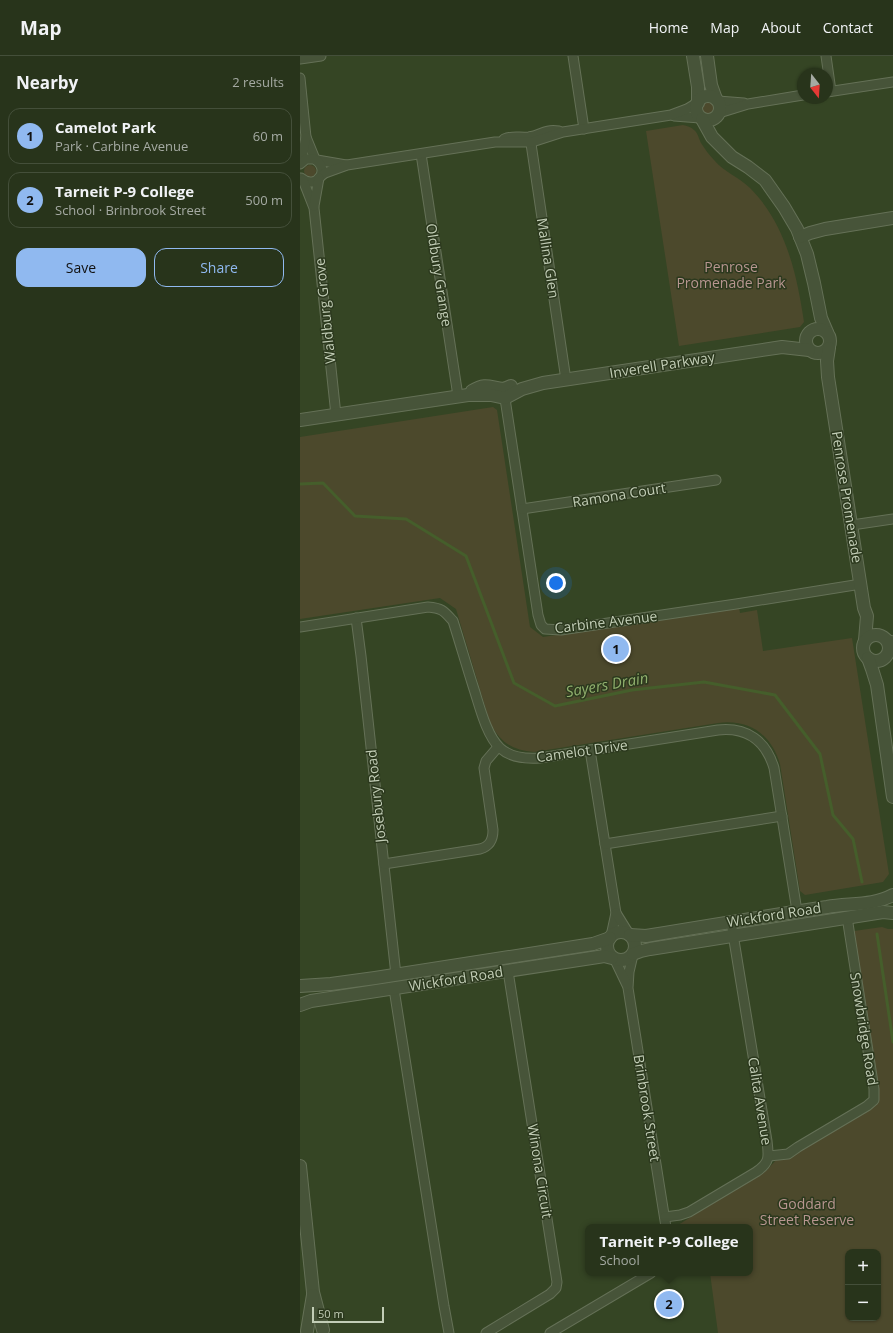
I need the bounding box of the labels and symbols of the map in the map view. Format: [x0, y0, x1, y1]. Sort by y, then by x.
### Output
north arrow [797, 68, 833, 104]
street label: Mallina Glen [533, 216, 564, 299]
street label: Oldbury Grange [422, 222, 457, 328]
street label: Waldburg Grove [309, 257, 339, 365]
park label: Penrose Promenade Park [676, 257, 786, 292]
street label: Inverell Parkway [608, 347, 717, 382]
street label: Penrose Promenade [828, 430, 867, 564]
street label: Ramona Court [571, 478, 667, 511]
your location [546, 573, 566, 593]
street label: Carbine Avenue [554, 606, 658, 637]
pin: 1 [603, 634, 629, 664]
water label: Sayers Drain [564, 667, 650, 701]
street label: Camelot Drive [535, 735, 629, 766]
street label: Josebury Road [361, 748, 390, 846]
street label: Wickford Road [726, 898, 822, 931]
street label: Wickford Road [408, 962, 504, 995]
street label: Snowbridge Road [846, 971, 883, 1087]
street label: Brinbrook Street [630, 1053, 665, 1163]
street label: Calita Avenue [744, 1056, 777, 1146]
street label: Winona Circuit [524, 1122, 557, 1220]
park label: Goddard Street Reserve [760, 1194, 854, 1229]
pin: 2 [656, 1289, 682, 1319]
scale bar [312, 1305, 384, 1324]

